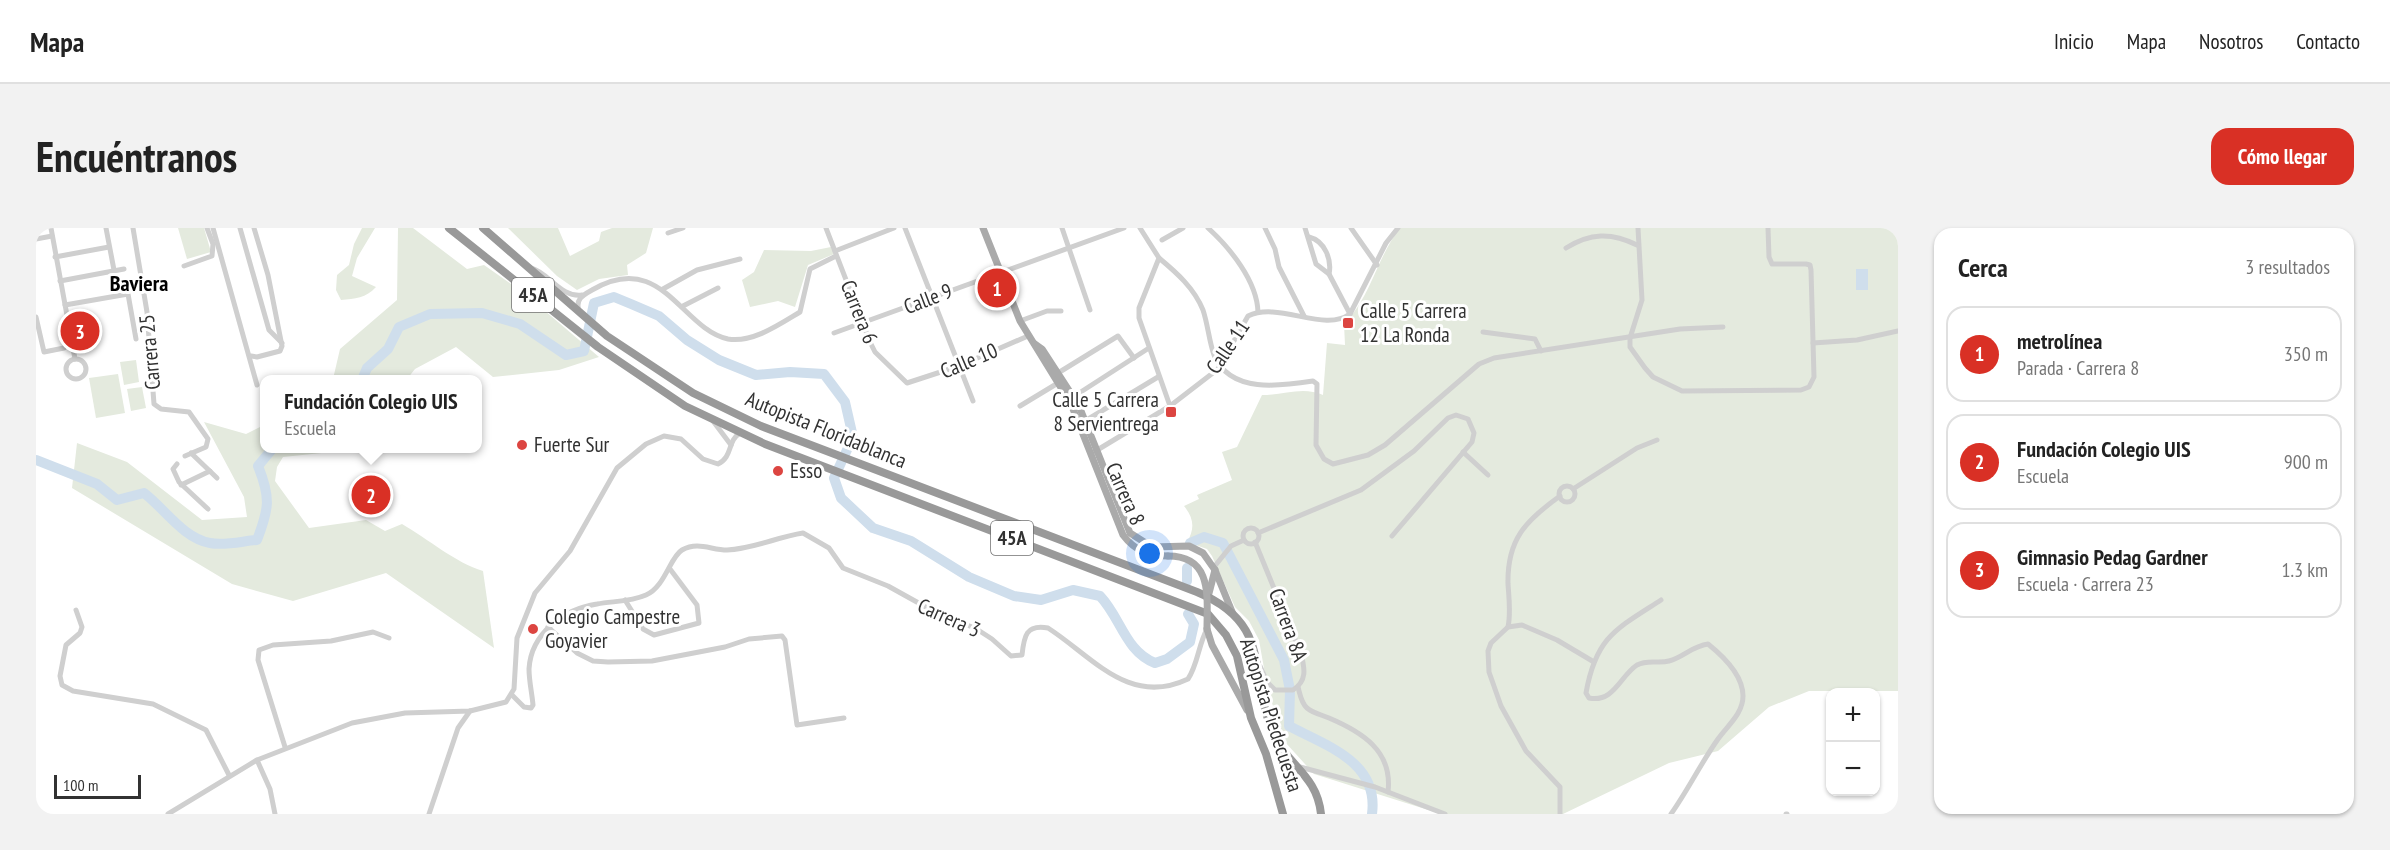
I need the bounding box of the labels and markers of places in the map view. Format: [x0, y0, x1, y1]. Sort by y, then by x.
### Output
pin: 1 [978, 266, 1016, 310]
place label: Calle 5 Carrera 12 La Ronda [1360, 297, 1467, 348]
pin: 3 [60, 308, 99, 354]
marker: Calle 5 Carrera 12 La Ronda [1341, 316, 1355, 330]
place label: Calle 5 Carrera 8 Servientrega [1052, 386, 1159, 437]
marker: Calle 5 Carrera 8 Servientrega [1164, 405, 1178, 419]
place label: Fuerte Sur [534, 431, 610, 458]
marker: Fuerte Sur [515, 438, 529, 452]
place label: Esso [790, 457, 822, 484]
marker: Esso [771, 464, 785, 478]
pin: 2 [352, 472, 390, 518]
place label: Colegio Campestre Goyavier [545, 603, 680, 654]
marker: Colegio Campestre Goyavier [526, 622, 540, 636]

